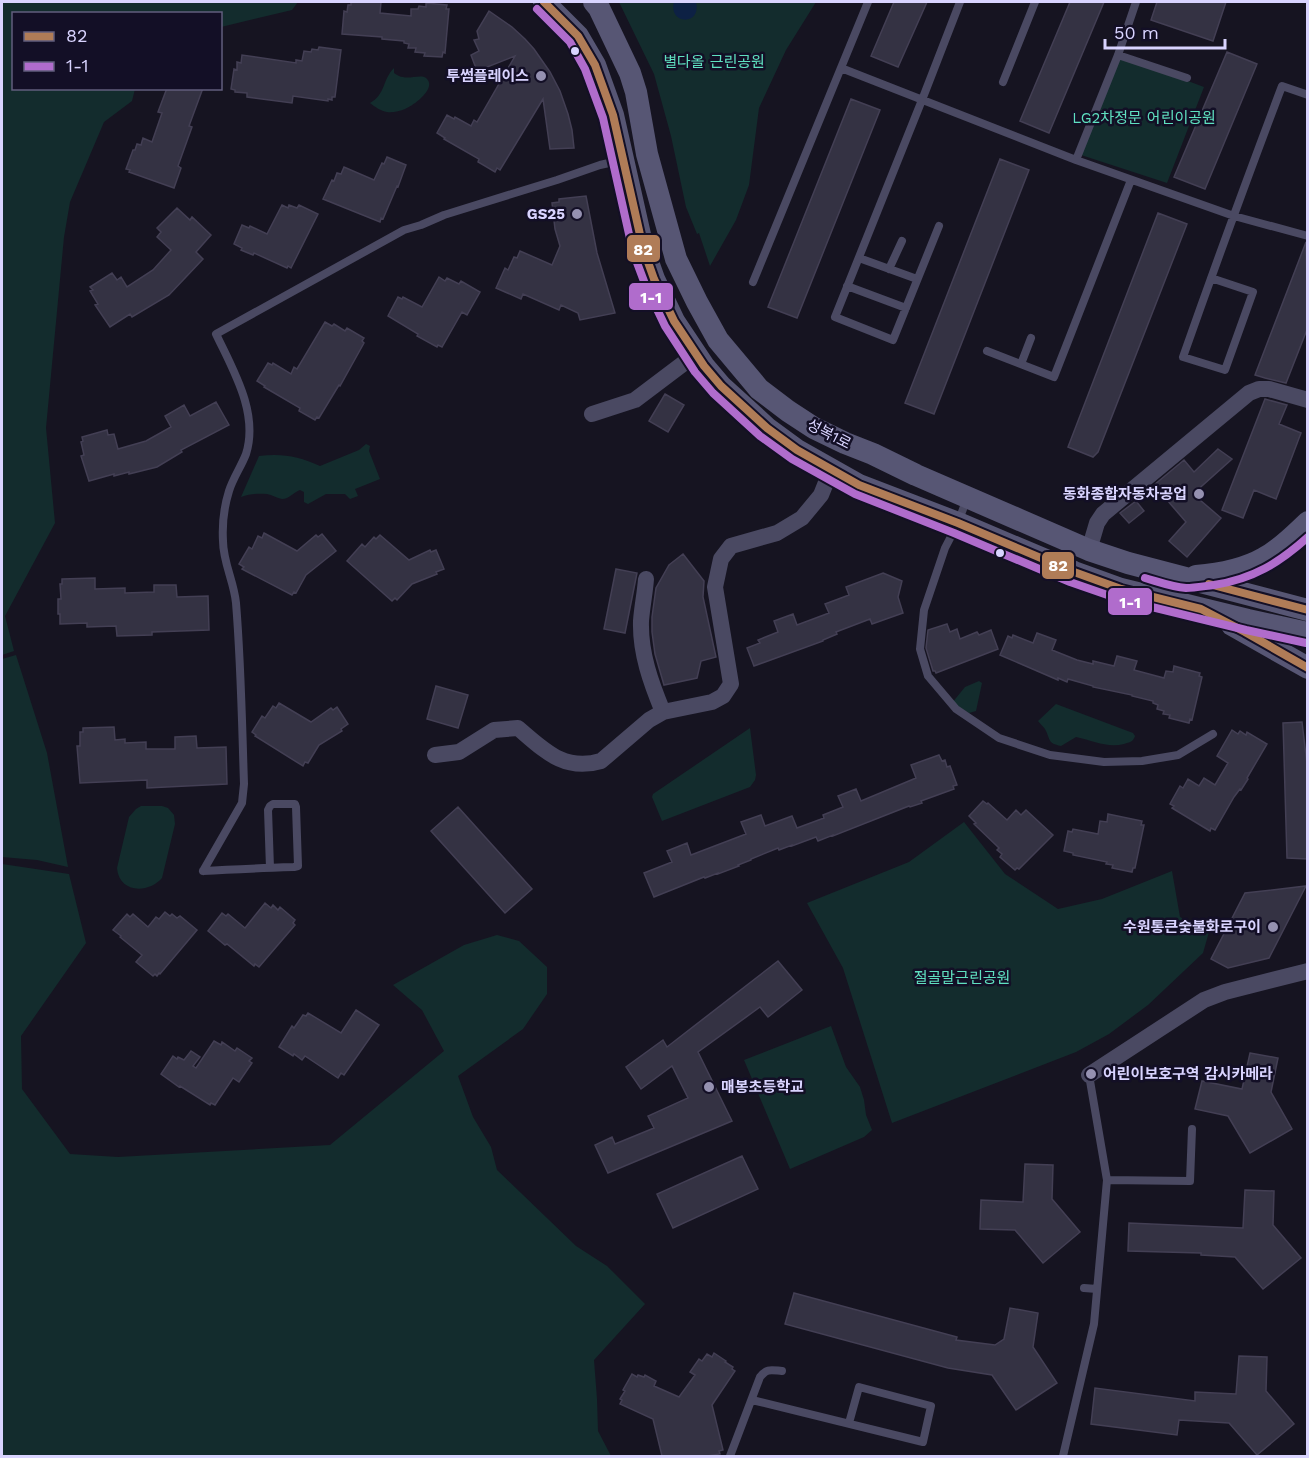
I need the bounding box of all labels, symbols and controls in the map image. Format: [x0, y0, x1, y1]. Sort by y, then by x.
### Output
legend [12, 12, 222, 90]
scale bar [1105, 12, 1225, 50]
text: 50 m [1114, 22, 1159, 43]
text: 82 [66, 25, 88, 46]
unlabelled marker [569, 45, 581, 57]
park label: 별다올 근린공원 [663, 53, 765, 71]
text: 1-1 [66, 55, 88, 76]
place label: 투썸플레이스 [446, 67, 529, 85]
marker: 투썸플레이스 [534, 69, 548, 83]
park label: LG2차정문 어린이공원 [1072, 109, 1216, 127]
place label: GS25 [527, 205, 565, 223]
marker: GS25 [570, 207, 584, 221]
line badge: 82 [626, 234, 661, 263]
text: 82 [633, 240, 653, 259]
line badge: 1-1 [628, 282, 674, 311]
text: 1-1 [640, 288, 662, 307]
street label: 성복1로 [804, 415, 854, 453]
place label: 동화종합자동차공업 [1063, 485, 1187, 503]
marker: 동화종합자동차공업 [1192, 487, 1206, 501]
unlabelled marker [994, 547, 1006, 559]
line badge: 82 [1041, 551, 1075, 580]
text: 82 [1048, 556, 1068, 575]
line badge: 1-1 [1107, 587, 1153, 616]
text: 1-1 [1119, 593, 1141, 612]
place label: 수원통큰숯불화로구이 [1123, 918, 1261, 936]
marker: 수원통큰숯불화로구이 [1266, 920, 1280, 934]
park label: 절골말근린공원 [914, 969, 1010, 987]
place label: 어린이보호구역 감시카메라 [1103, 1065, 1273, 1083]
marker: 어린이보호구역 감시카메라 [1084, 1067, 1098, 1081]
place label: 매봉초등학교 [721, 1078, 804, 1096]
marker: 매봉초등학교 [702, 1080, 716, 1094]

